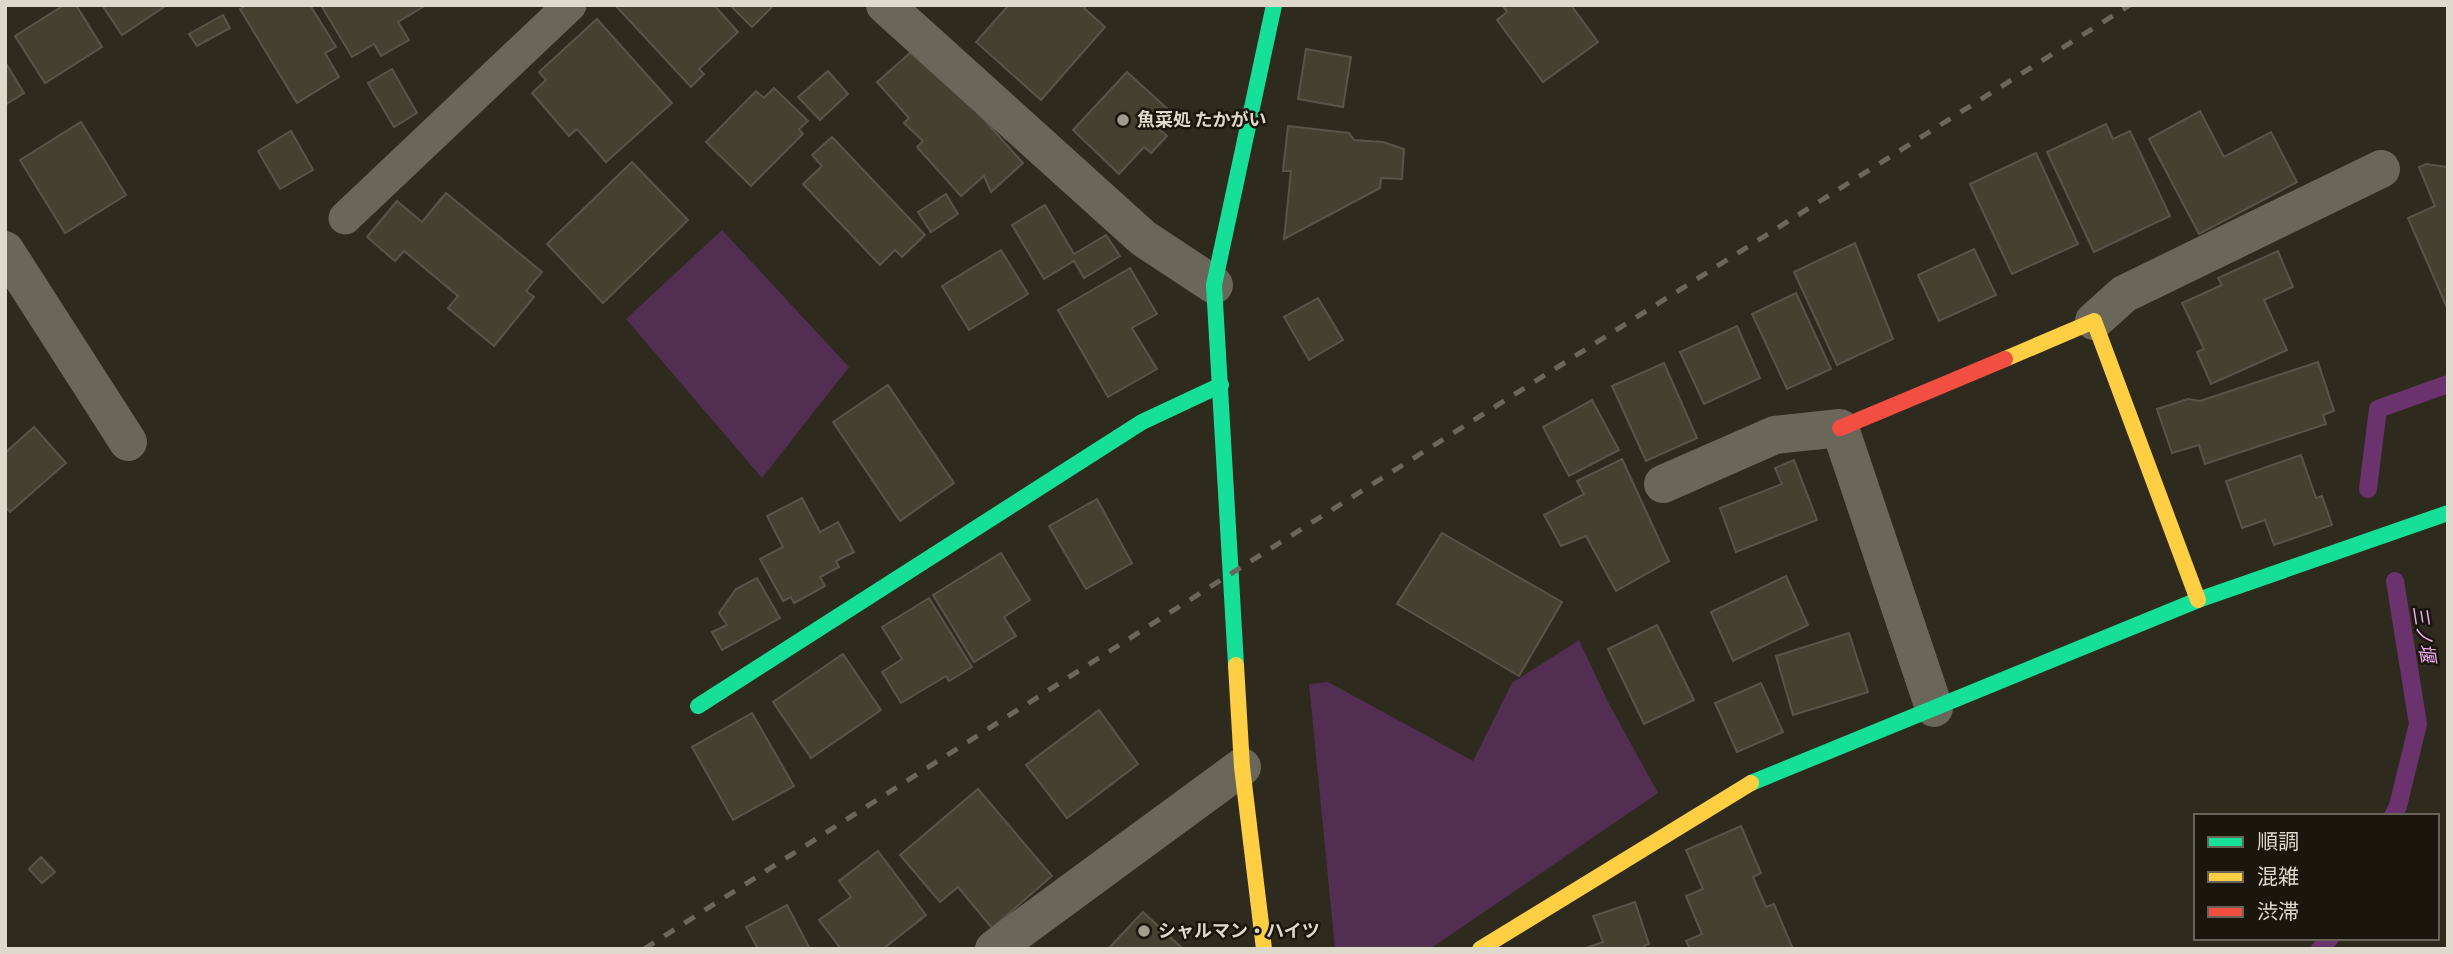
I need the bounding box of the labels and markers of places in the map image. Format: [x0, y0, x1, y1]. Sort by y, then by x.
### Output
place label: 魚菜処 たかがい [1137, 109, 1266, 130]
marker: 魚菜処 たかがい [1115, 112, 1131, 128]
place label: シャルマン・ハイツ [1158, 921, 1320, 941]
marker: シャルマン・ハイツ [1136, 923, 1152, 939]

